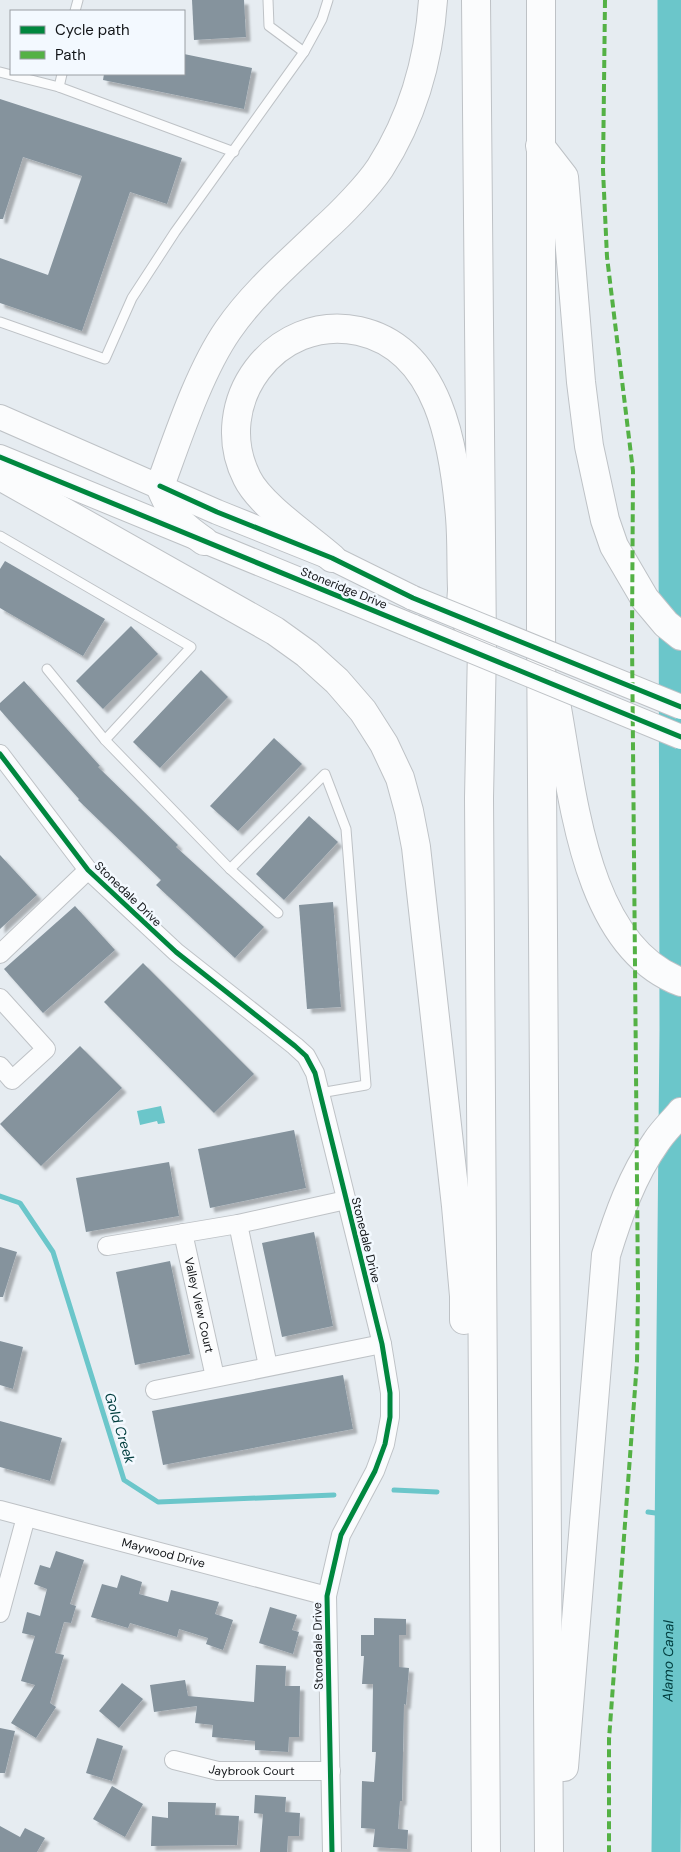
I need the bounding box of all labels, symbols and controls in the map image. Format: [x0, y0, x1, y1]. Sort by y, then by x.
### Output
legend [10, 10, 185, 75]
text: Cycle path [55, 20, 130, 40]
text: Path [55, 45, 86, 65]
street label: Stoneridge Drive [298, 563, 390, 613]
street label: Stonedale Drive [91, 858, 165, 930]
street label: Stonedale Drive [348, 1196, 384, 1285]
street label: Valley View Court [181, 1256, 217, 1355]
water label: Gold Creek [101, 1390, 140, 1466]
street label: Maywood Drive [120, 1534, 207, 1572]
street label: Stonedale Drive [309, 1602, 327, 1690]
water label: Alamo Canal [658, 1619, 677, 1703]
street label: Jaybrook Court [207, 1761, 295, 1779]

